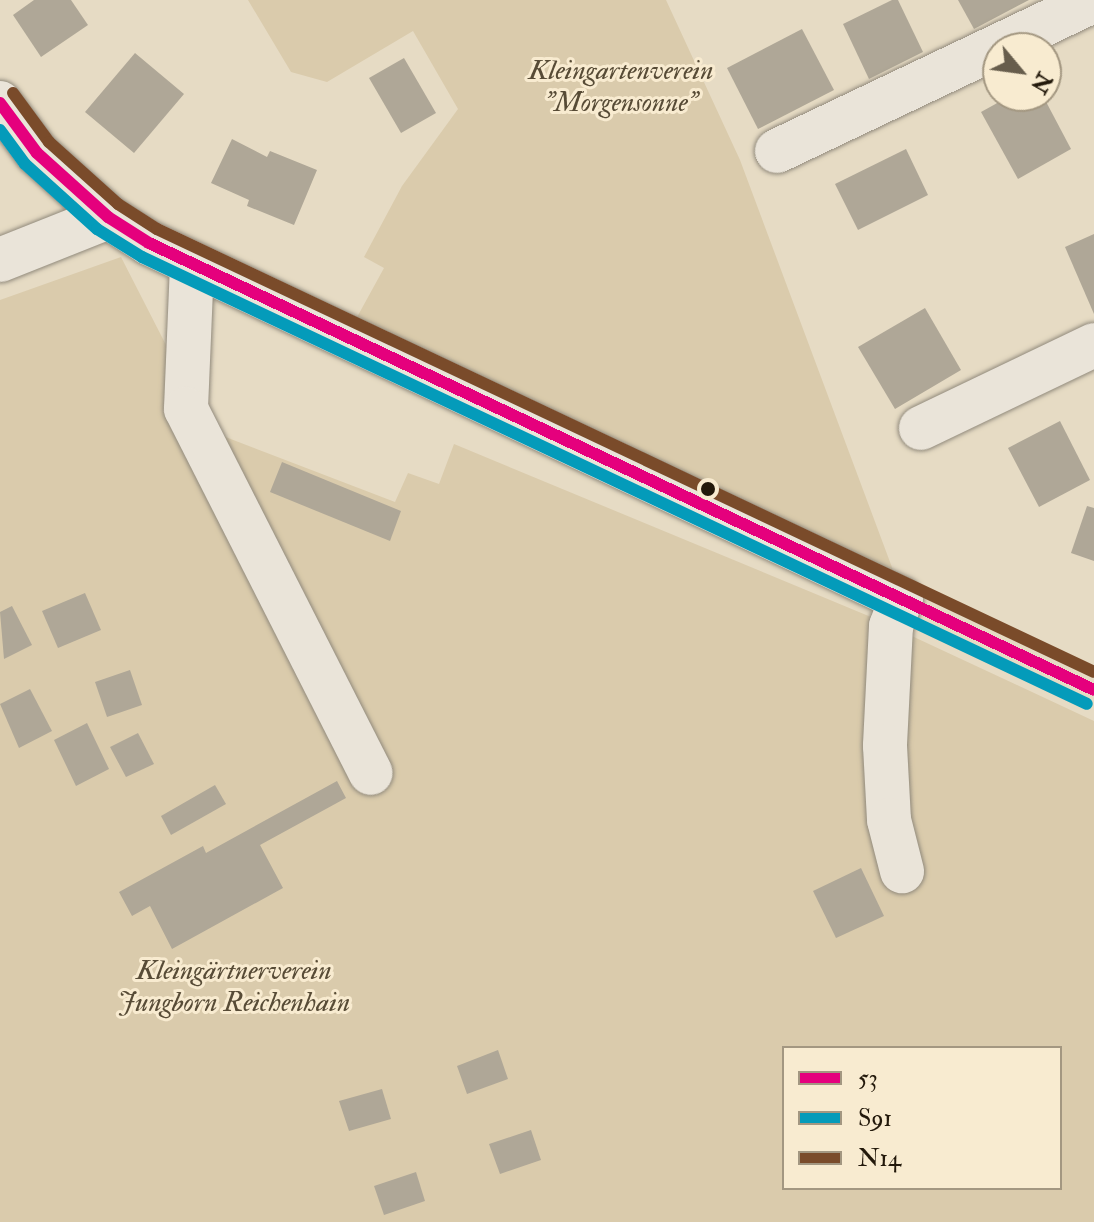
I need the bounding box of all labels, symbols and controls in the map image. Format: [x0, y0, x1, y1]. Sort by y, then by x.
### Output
north arrow [982, 32, 1062, 112]
park label: Kleingartenverein "Morgensonne" [529, 54, 713, 120]
text: N [1024, 67, 1058, 98]
unlabelled marker [700, 481, 716, 497]
park label: Kleingärtnerverein Jungborn Reichenhain [118, 954, 350, 1020]
legend [782, 1046, 1062, 1190]
text: 53 [858, 1063, 878, 1094]
text: S91 [858, 1103, 892, 1134]
text: N14 [858, 1143, 901, 1174]

